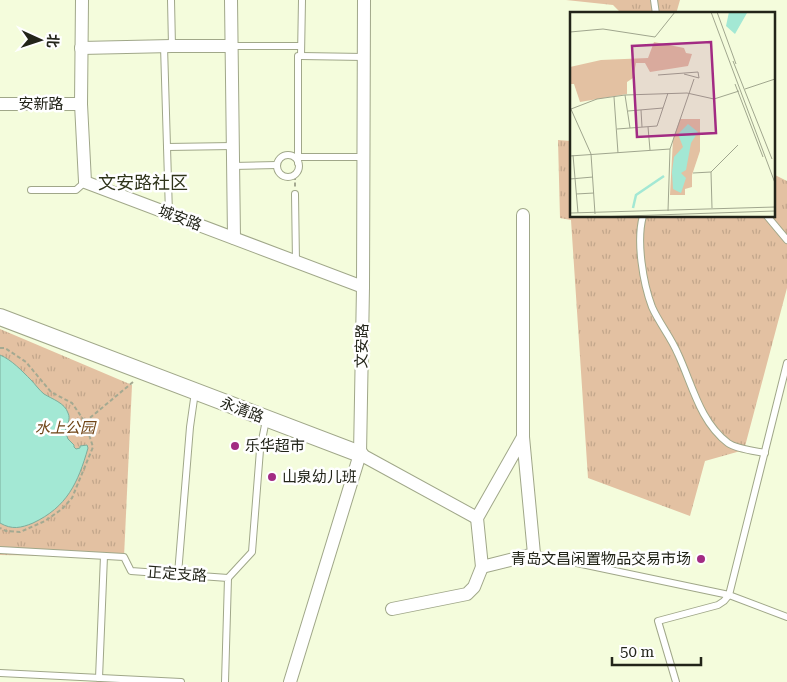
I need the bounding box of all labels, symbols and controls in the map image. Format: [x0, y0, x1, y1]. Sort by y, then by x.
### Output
inset map [570, 12, 774, 218]
north arrow [15, 15, 65, 65]
text: 北 [45, 33, 61, 48]
street label: 安新路 [18, 95, 64, 113]
district label: 文安路社区 [98, 172, 188, 193]
street label: 城安路 [156, 202, 204, 234]
street label: 文安路 [353, 323, 371, 369]
street label: 永清路 [218, 394, 266, 426]
park label: 水上公园 [35, 419, 97, 437]
place label: 乐华超市 [245, 437, 305, 455]
marker: 乐华超市 [229, 440, 241, 452]
place label: 山泉幼儿班 [282, 468, 357, 486]
marker: 山泉幼儿班 [266, 471, 278, 483]
place label: 青岛文昌闲置物品交易市场 [511, 550, 691, 568]
marker: 青岛文昌闲置物品交易市场 [695, 553, 707, 565]
street label: 正定支路 [146, 563, 208, 585]
scale bar [612, 634, 701, 666]
text: 50 m [620, 643, 655, 661]

